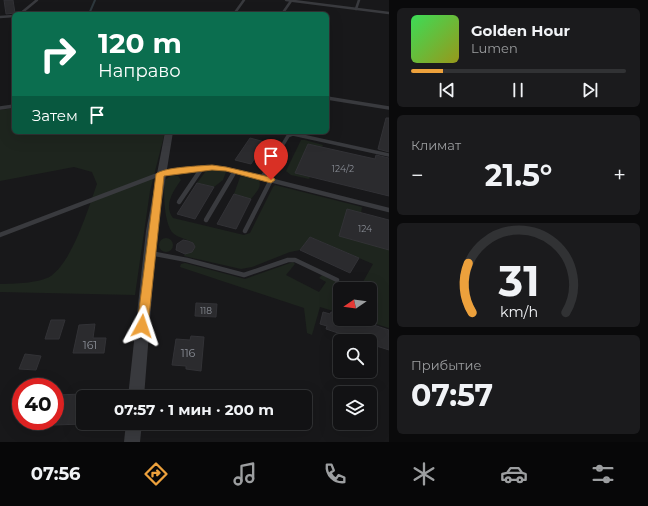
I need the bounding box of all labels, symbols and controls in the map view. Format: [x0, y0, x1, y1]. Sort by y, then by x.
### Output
text: Golden Hour [471, 21, 570, 40]
text: 120 m [98, 26, 182, 60]
icon: right [32, 28, 84, 80]
text: Lumen [471, 40, 518, 56]
text: Направо [98, 60, 181, 82]
icon: previous [436, 79, 458, 101]
icon: pause [507, 79, 529, 101]
icon: next [579, 79, 601, 101]
icon: arrive [86, 104, 108, 126]
text: Затем [32, 106, 78, 125]
text: Климат [411, 137, 461, 153]
pin [254, 139, 288, 180]
icon: arrive [260, 145, 282, 167]
text: 21.5° [485, 157, 552, 194]
text: − [411, 162, 424, 189]
text: + [613, 162, 626, 189]
house number: 124/2 [332, 163, 354, 174]
house number: 124 [358, 223, 372, 234]
text: 31 [497, 255, 539, 305]
north arrow [333, 282, 377, 326]
map controls [333, 282, 377, 430]
text: km/h [499, 302, 538, 320]
position arrow [121, 305, 163, 347]
house number: 118 [200, 305, 212, 316]
button: search [333, 334, 377, 378]
house number: 161 [83, 338, 97, 352]
house number: 116 [181, 346, 196, 360]
text: Прибытие [411, 357, 482, 373]
text: 07:57 [411, 377, 493, 414]
speed limit sign: 40 [12, 378, 64, 430]
button: layers [333, 386, 377, 430]
text: 07:57 · 1 мин · 200 m [114, 400, 274, 419]
icon: directions [142, 460, 170, 488]
icon: music [231, 460, 259, 488]
icon: phone [321, 460, 349, 488]
icon: climate [410, 460, 438, 488]
icon: car [500, 460, 528, 488]
icon: filters [589, 460, 617, 488]
text: 07:56 [31, 463, 81, 485]

